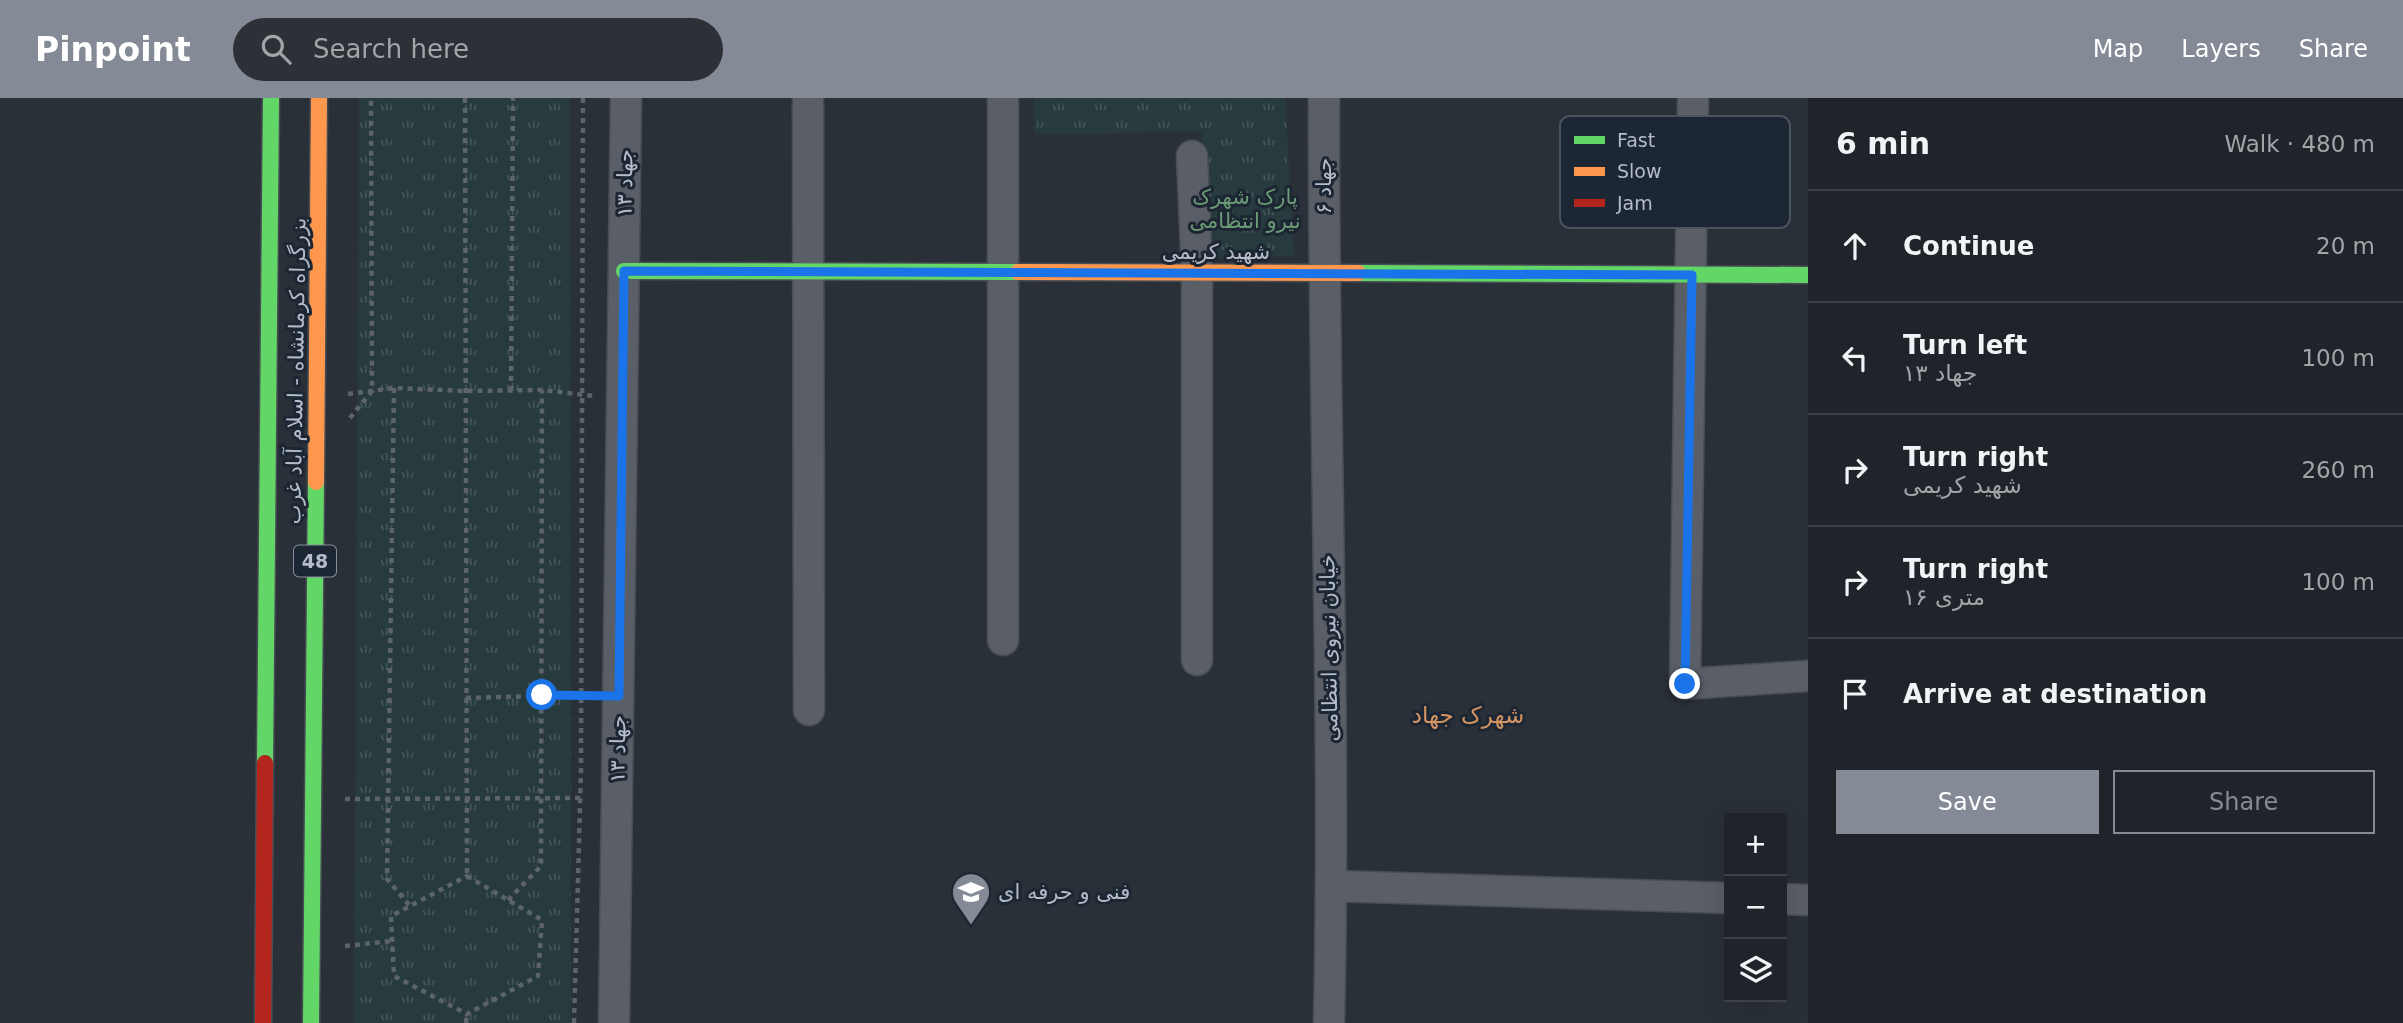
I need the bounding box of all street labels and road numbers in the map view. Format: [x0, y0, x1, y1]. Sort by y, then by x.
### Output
street label: جهاد ۱۳ [612, 149, 638, 217]
street label: جهاد ۶ [1312, 158, 1336, 214]
street label: بزرگراه کرمانشاه - اسلام آباد غرب [280, 217, 311, 525]
street label: شهید کریمی [1162, 240, 1270, 264]
road number: 48 [294, 545, 336, 576]
street label: خیابان نیروی انتظامی [1315, 554, 1343, 742]
street label: جهاد ۱۳ [605, 715, 631, 783]

